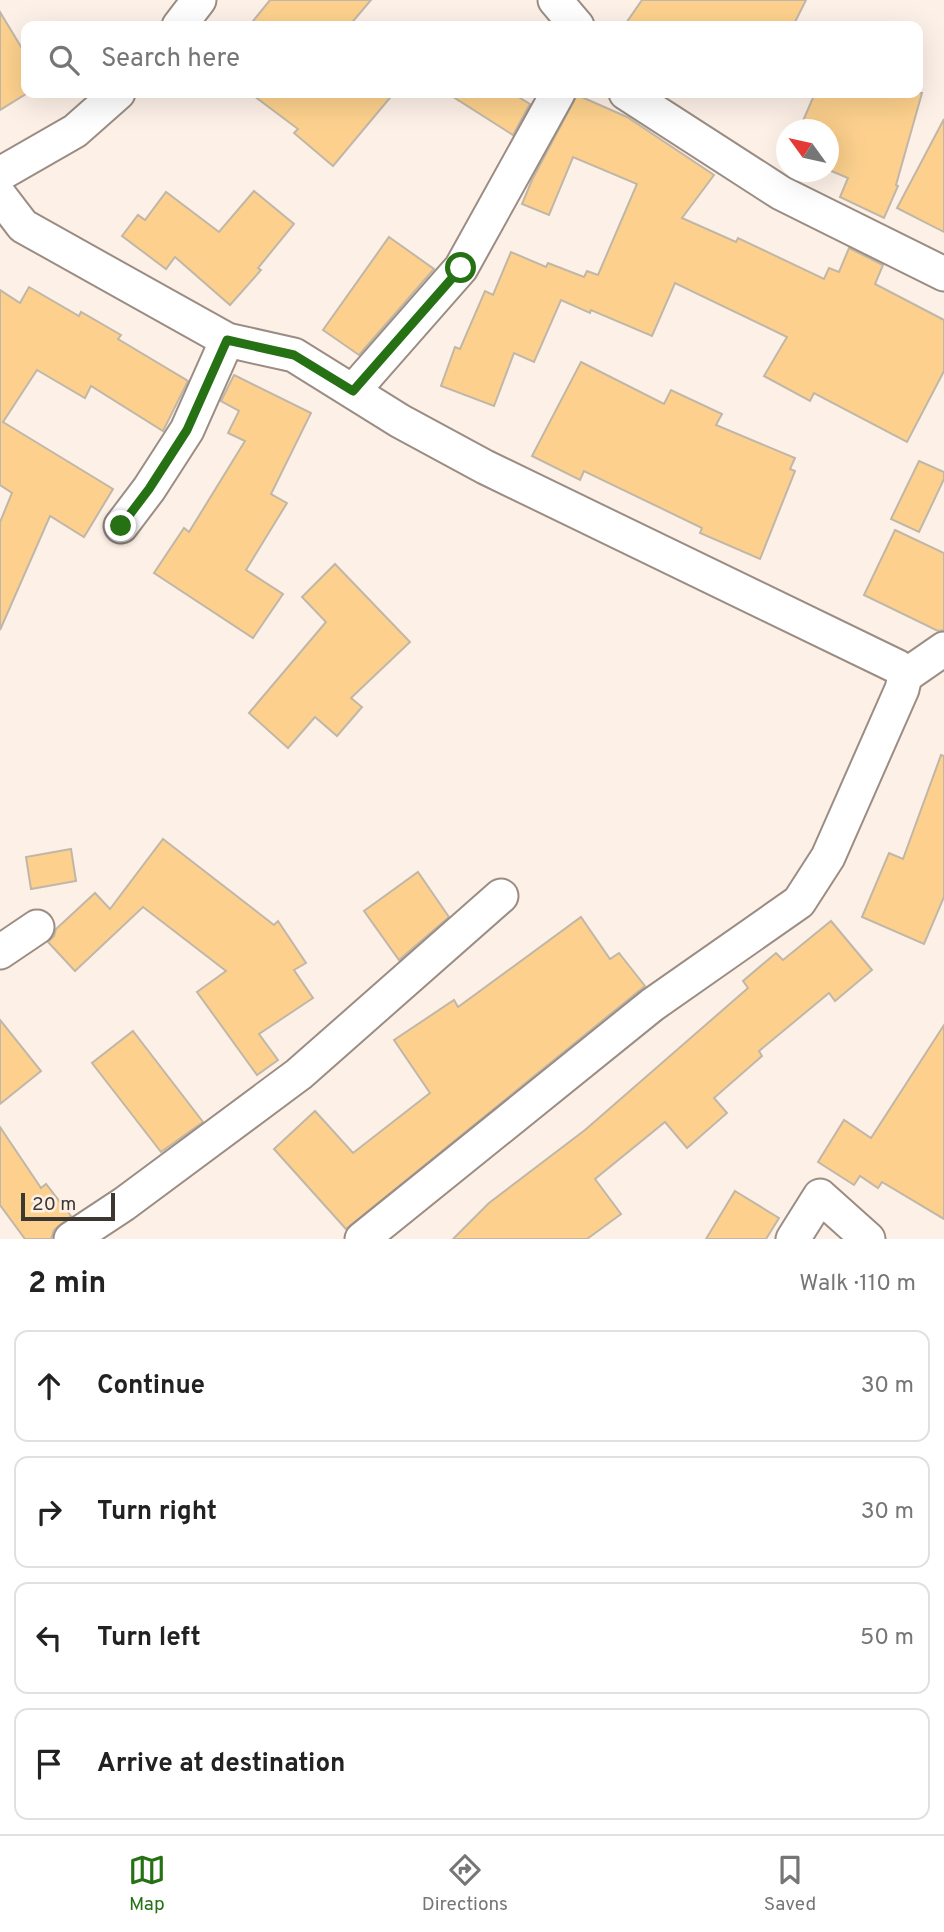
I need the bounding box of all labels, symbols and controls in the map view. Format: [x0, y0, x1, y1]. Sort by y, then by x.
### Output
search box [21, 21, 923, 98]
icon: search [45, 41, 83, 79]
text: Search here [101, 43, 240, 76]
north arrow [776, 119, 839, 182]
route start [445, 252, 476, 283]
route end [105, 510, 136, 541]
scale bar [21, 1190, 116, 1222]
text: 20 m [32, 1193, 76, 1217]
text: 2 min [28, 1266, 106, 1303]
text: Walk · 110 m [799, 1270, 916, 1299]
icon: ahead [30, 1367, 68, 1405]
text: Continue [97, 1370, 205, 1403]
text: 30 m [861, 1372, 914, 1401]
icon: right [30, 1493, 68, 1531]
text: Turn right [97, 1496, 217, 1529]
text: 30 m [861, 1498, 914, 1527]
icon: left [30, 1619, 68, 1657]
text: Turn left [97, 1622, 201, 1655]
text: 50 m [860, 1624, 914, 1653]
icon: arrive [30, 1745, 68, 1783]
text: Arrive at destination [97, 1748, 345, 1781]
tab: Map [128, 1851, 166, 1917]
tab: Directions [422, 1851, 508, 1917]
tab: Saved [764, 1851, 816, 1917]

